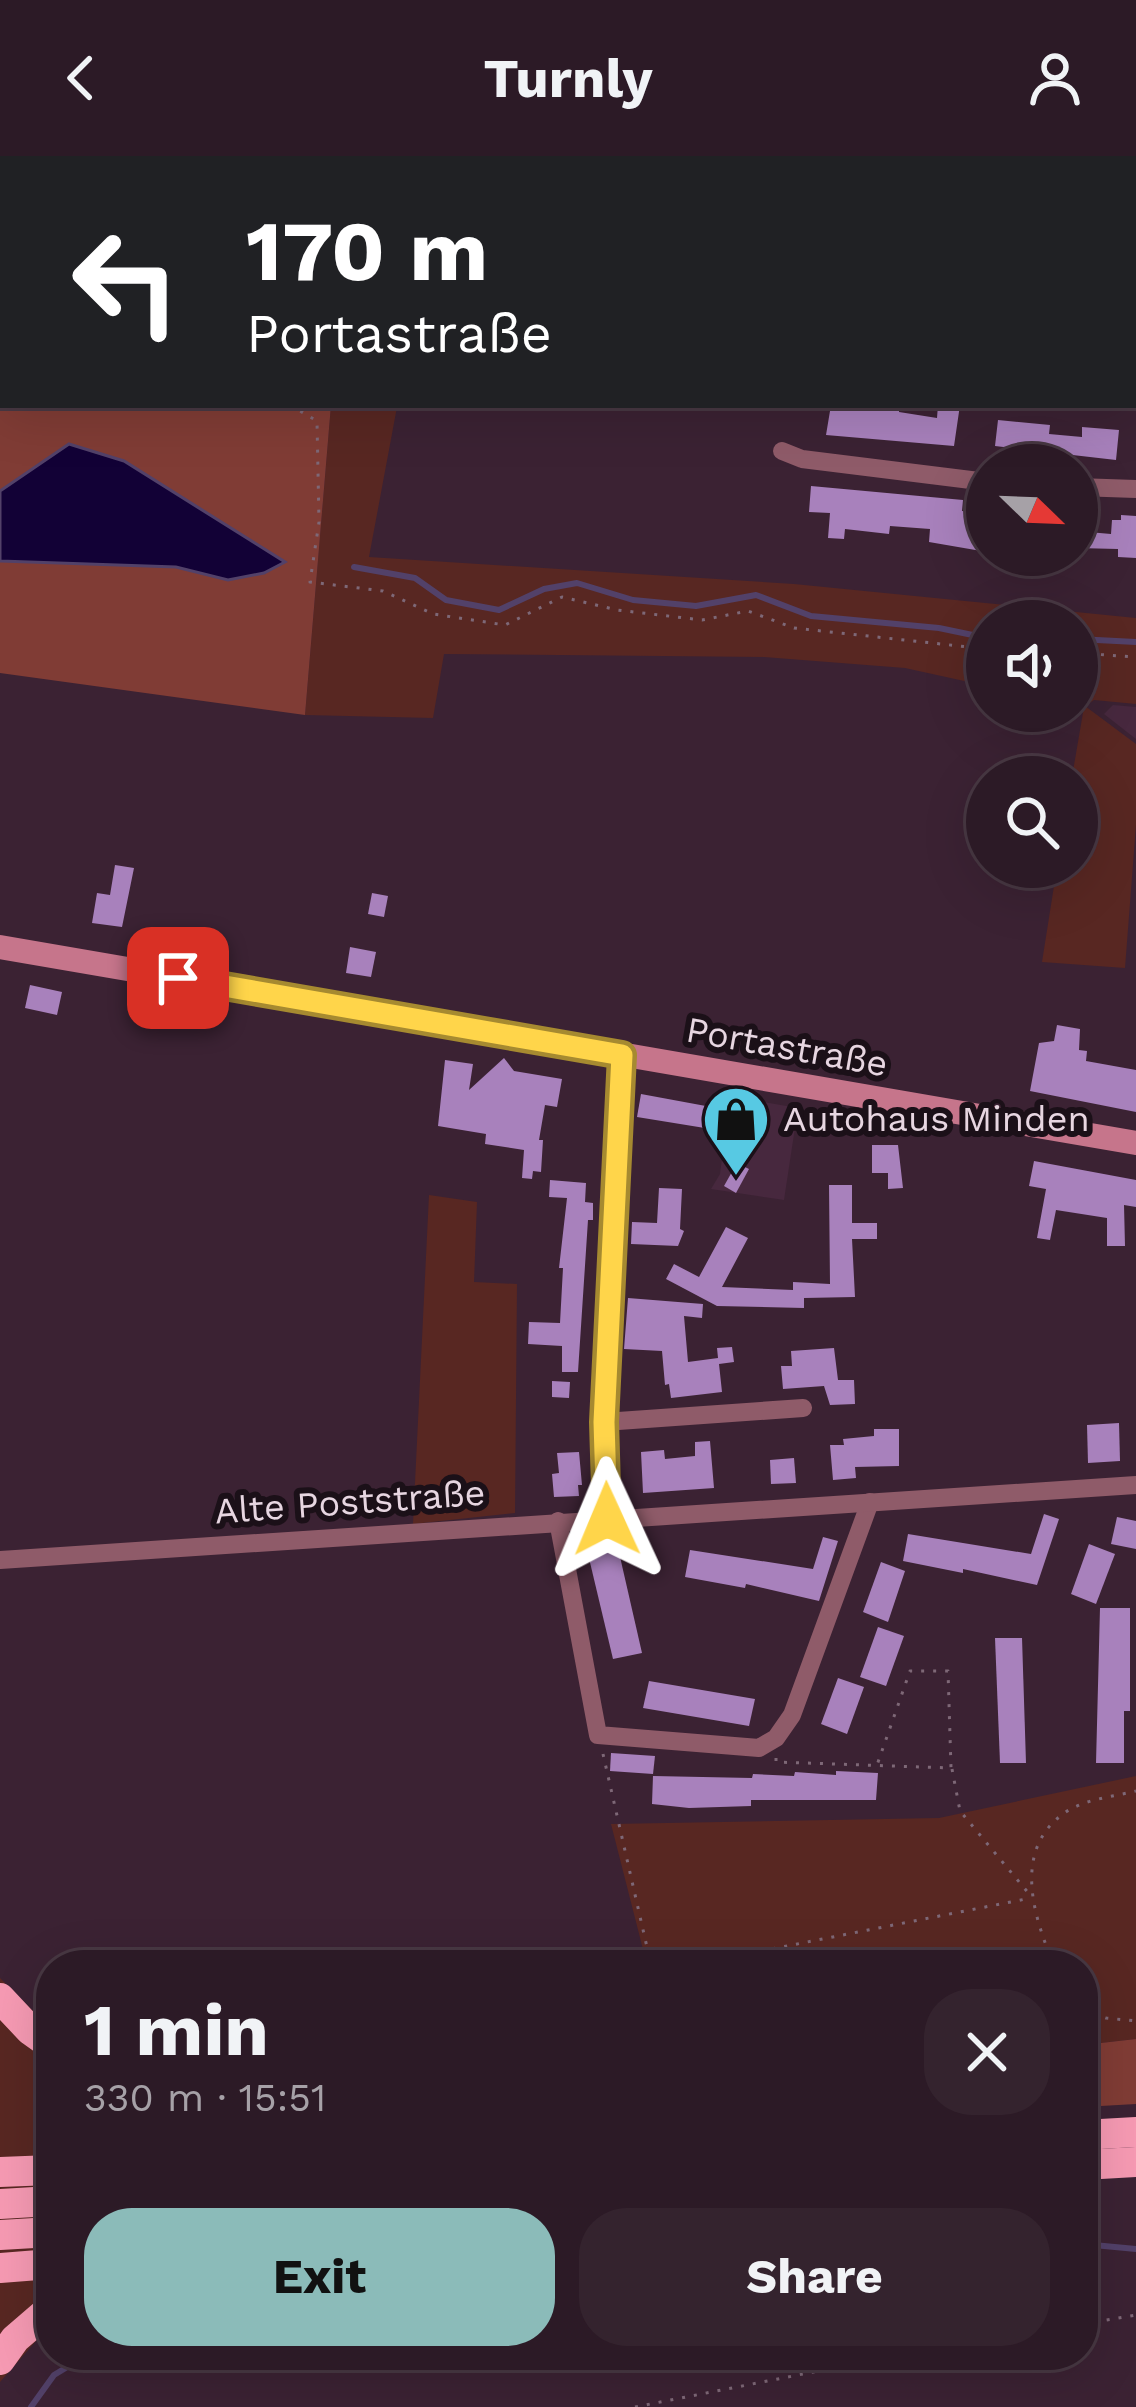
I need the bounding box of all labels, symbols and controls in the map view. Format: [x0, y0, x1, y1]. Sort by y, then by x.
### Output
icon: back [48, 45, 114, 111]
icon: person [1022, 45, 1088, 111]
text: Turnly [483, 47, 653, 110]
text: 170 m [246, 202, 488, 300]
icon: left [48, 204, 204, 360]
text: Portastraße [246, 302, 552, 365]
north arrow [966, 444, 1098, 576]
map controls [966, 444, 1098, 888]
button: sound [966, 600, 1098, 732]
button: search [966, 756, 1098, 888]
pin [127, 927, 229, 1029]
icon: arrive [145, 945, 211, 1011]
street label: Portastraße [683, 1009, 891, 1085]
shop icon: Autohaus Minden [701, 1084, 771, 1178]
place label: Autohaus Minden [783, 1098, 1090, 1140]
position arrow [544, 1456, 670, 1582]
street label: Alte Poststraße [213, 1472, 487, 1532]
text: 1 min [84, 1988, 269, 2072]
button: close [924, 1989, 1050, 2115]
text: 330 m · 15:51 [84, 2075, 326, 2120]
button: Exit [84, 2208, 555, 2346]
button: Share [579, 2208, 1050, 2346]

